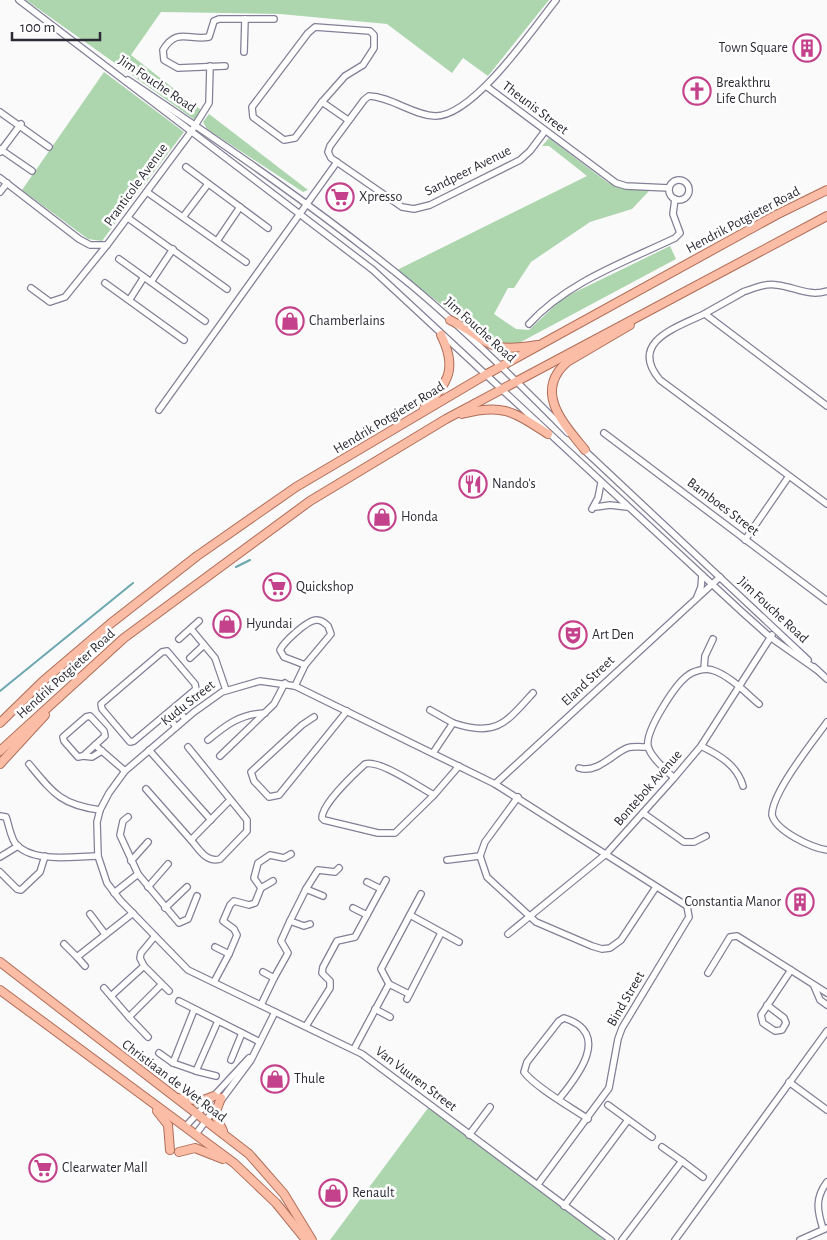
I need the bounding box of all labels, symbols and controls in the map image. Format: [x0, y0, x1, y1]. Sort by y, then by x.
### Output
scale bar [12, 10, 100, 42]
text: 100 m [20, 20, 55, 35]
building icon: Town Square [792, 33, 822, 63]
place label: Town Square [719, 41, 788, 55]
street label: Jim Fouche Road [116, 53, 198, 115]
church icon: Breakthru Life Church [682, 76, 712, 106]
place label: Breakthru Life Church [716, 76, 777, 106]
street label: Theunis Street [499, 79, 571, 138]
street label: Pranticole Avenue [101, 141, 171, 229]
street label: Sandpeer Avenue [423, 143, 513, 199]
supermarket icon: Xpresso [325, 182, 355, 212]
street label: Hendrik Potgieter Road [684, 184, 802, 256]
place label: Xpresso [359, 190, 402, 204]
street label: Jim Fouche Road [442, 295, 518, 365]
shop icon: Chamberlains [275, 306, 305, 336]
place label: Chamberlains [309, 314, 385, 328]
street label: Hendrik Potgieter Road [331, 379, 447, 457]
restaurant icon: Nando's [458, 469, 488, 499]
street label: Bamboes Street [684, 476, 762, 539]
place label: Nando's [492, 477, 536, 491]
shop icon: Honda [367, 502, 397, 532]
place label: Honda [401, 510, 439, 524]
supermarket icon: Quickshop [262, 572, 292, 602]
street label: Jim Fouche Road [735, 574, 811, 646]
place label: Quickshop [296, 580, 354, 594]
shop icon: Hyundai [212, 609, 242, 639]
place label: Hyundai [246, 617, 292, 631]
theatre icon: Art Den [558, 620, 588, 650]
street label: Hendrik Potgieter Road [14, 626, 118, 722]
place label: Art Den [592, 628, 634, 642]
street label: Eland Street [559, 653, 617, 709]
street label: Kudu Street [158, 677, 218, 728]
street label: Bontebok Avenue [611, 747, 685, 829]
building icon: Constantia Manor [785, 887, 815, 917]
place label: Constantia Manor [684, 895, 781, 909]
street label: Bind Street [605, 969, 647, 1029]
street label: Christiaan de Wet Road [119, 1037, 229, 1125]
street label: Van Vuuren Street [373, 1044, 460, 1114]
shop icon: Thule [260, 1064, 290, 1094]
place label: Thule [294, 1072, 325, 1086]
supermarket icon: Clearwater Mall [28, 1153, 58, 1183]
place label: Clearwater Mall [62, 1161, 148, 1175]
shop icon: Renault [318, 1178, 348, 1208]
place label: Renault [352, 1186, 395, 1200]

